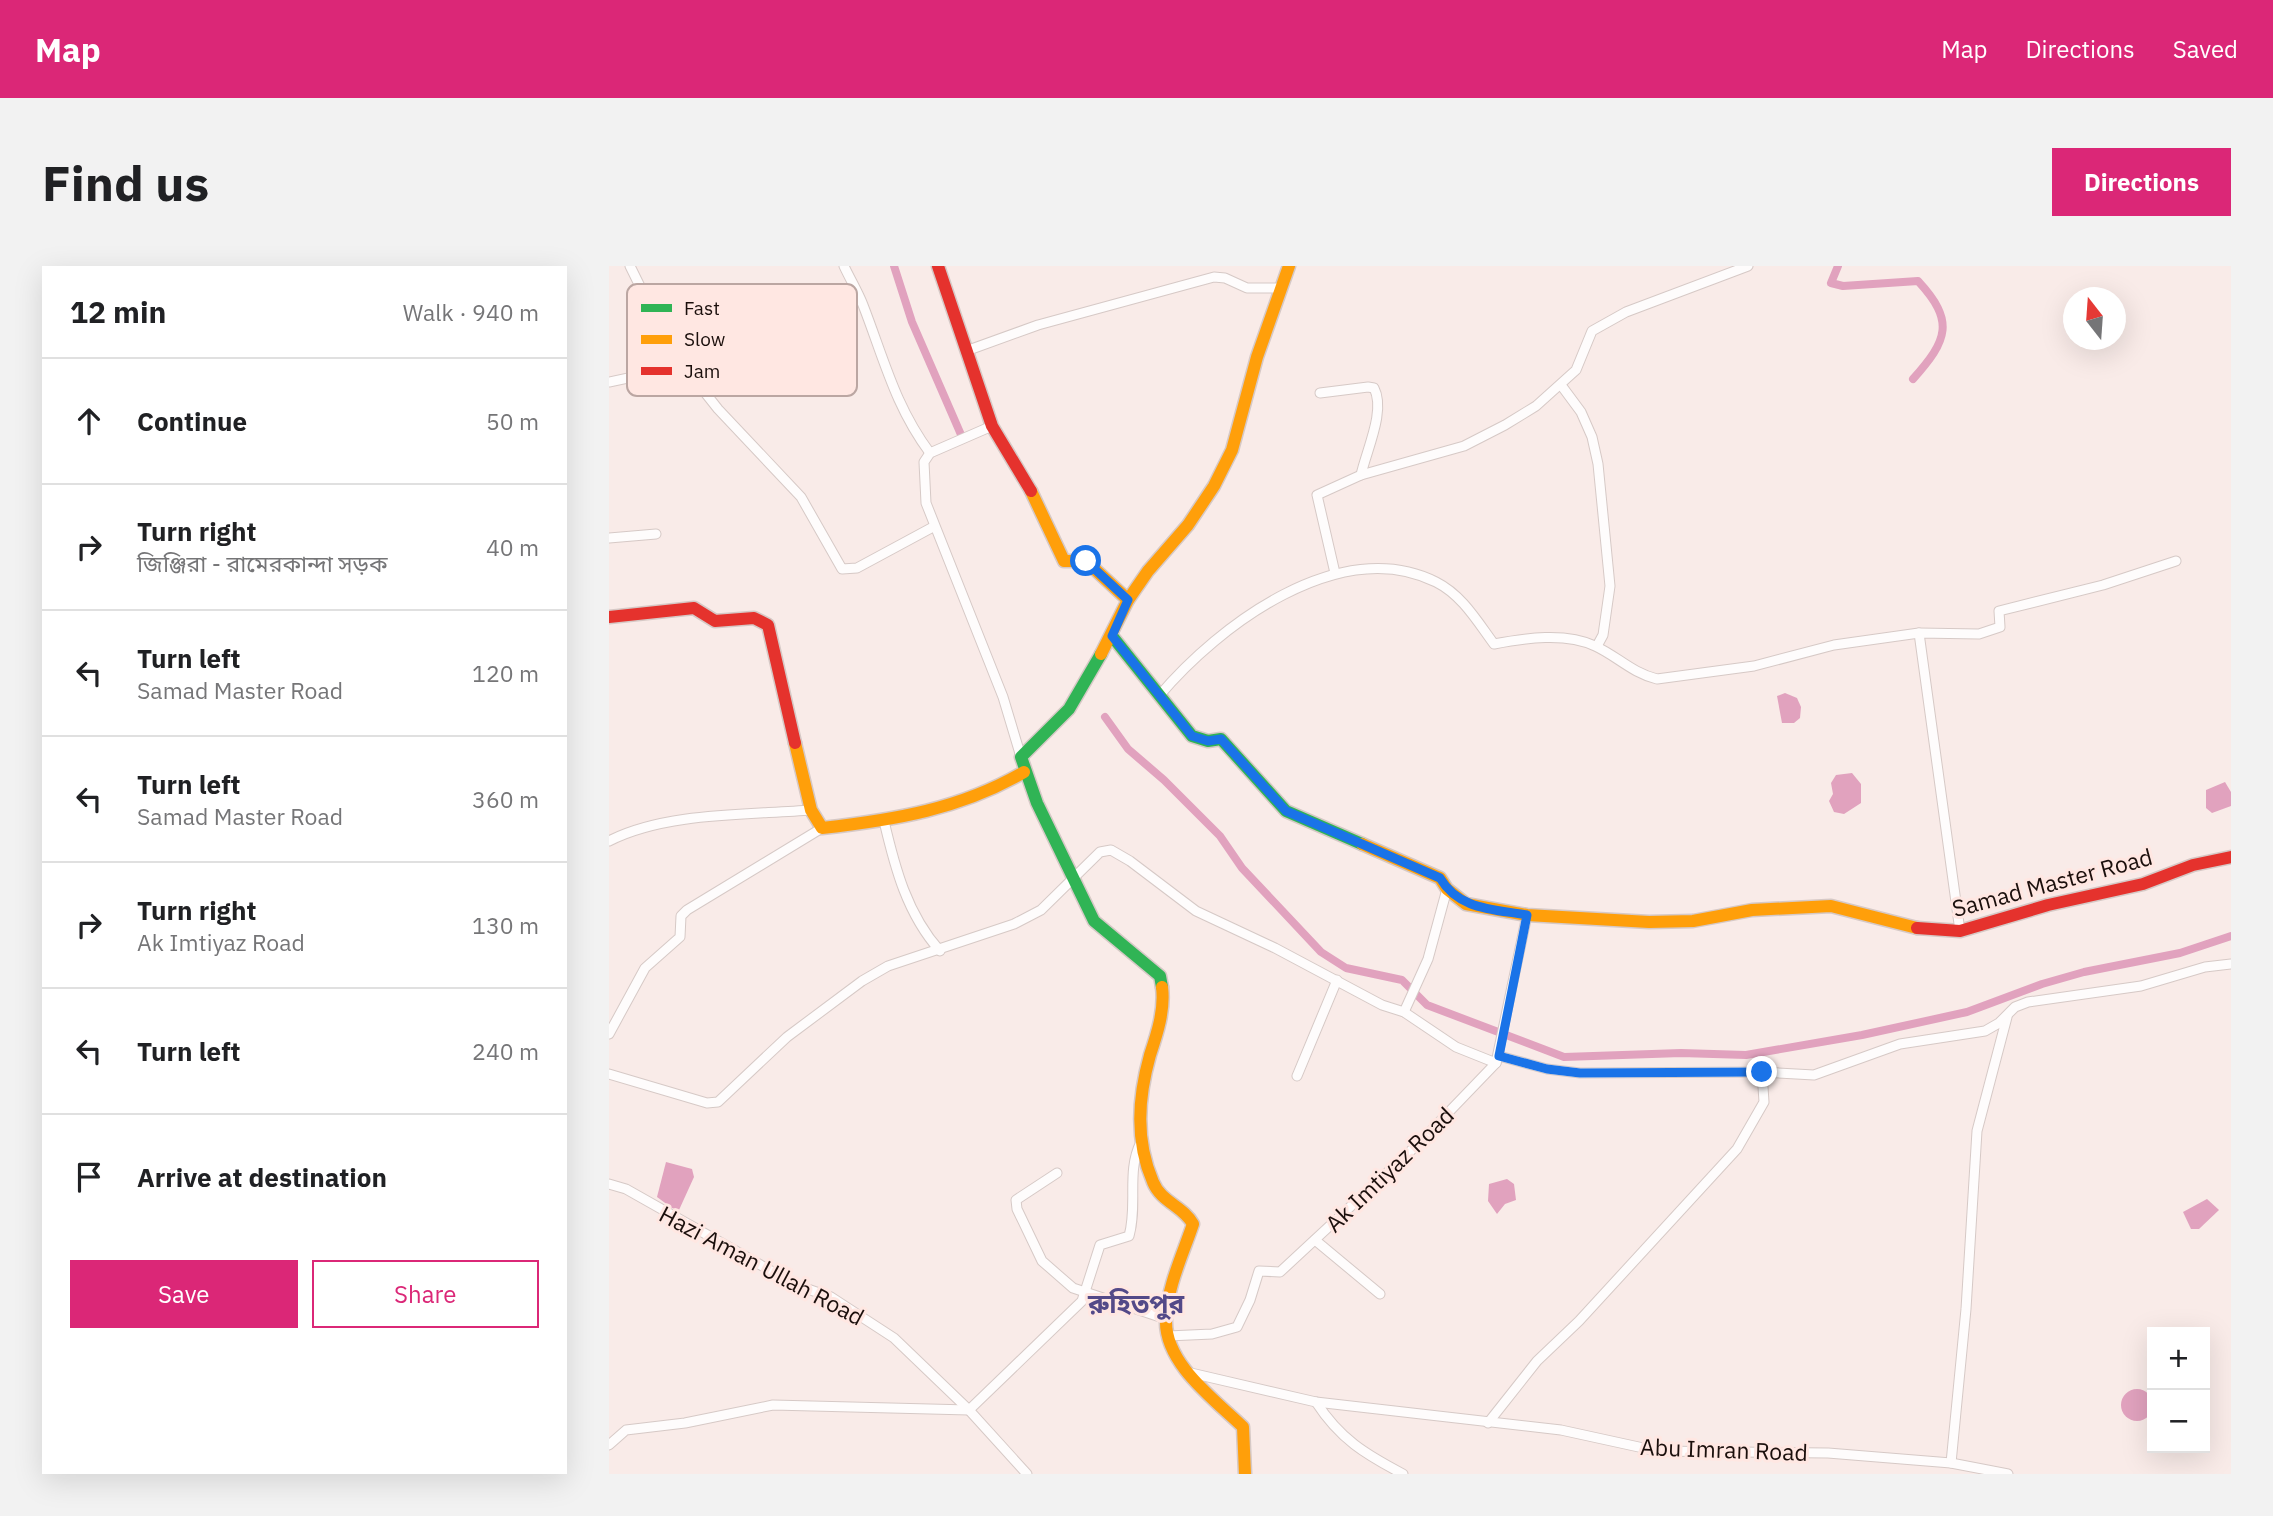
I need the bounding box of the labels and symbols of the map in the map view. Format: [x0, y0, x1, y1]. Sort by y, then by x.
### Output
legend [627, 284, 857, 396]
north arrow [2063, 287, 2126, 350]
text: Fast [684, 296, 720, 320]
text: Slow [684, 327, 725, 351]
text: Jam [684, 359, 720, 383]
route start [1070, 545, 1101, 576]
street label: Samad Master Road [1949, 841, 2155, 923]
route end [1746, 1056, 1777, 1087]
street label: Ak Imtiyaz Road [1318, 1100, 1460, 1238]
street label: Hazi Aman Ullah Road [654, 1198, 870, 1332]
district label: রুহিতপুর [1087, 1286, 1184, 1321]
street label: Abu Imran Road [1640, 1431, 1808, 1467]

